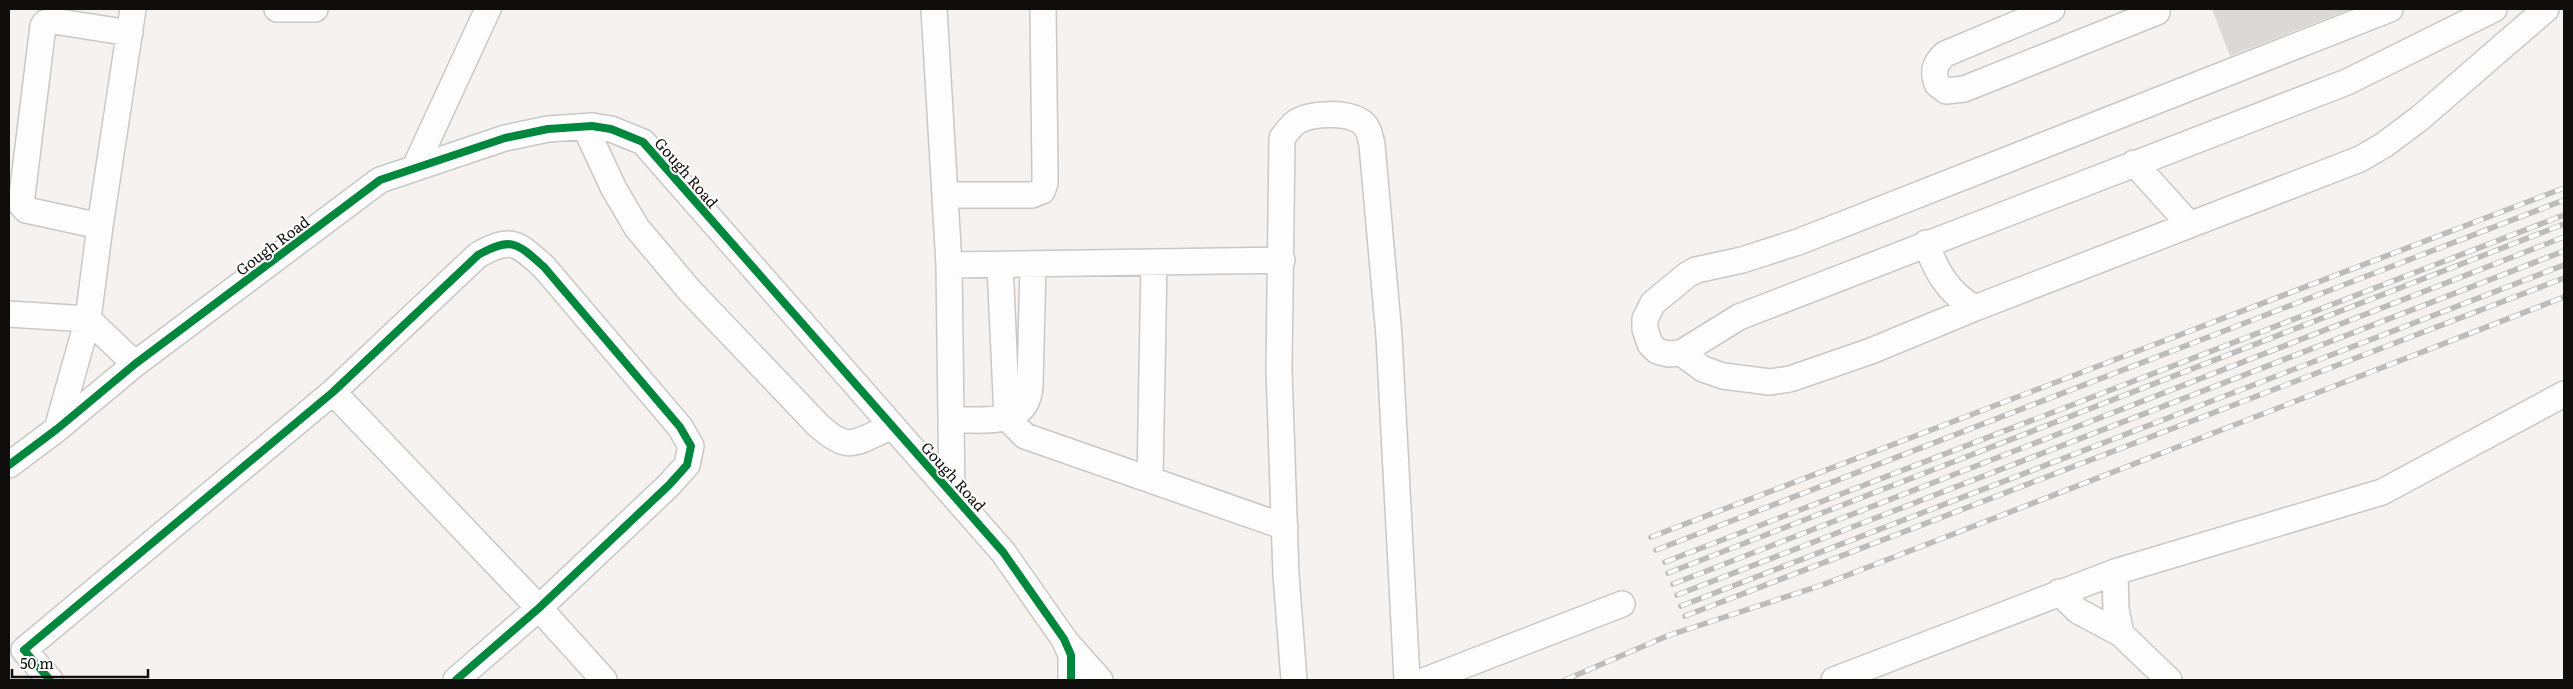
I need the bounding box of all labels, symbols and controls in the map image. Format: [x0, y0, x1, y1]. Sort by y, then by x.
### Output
street label: Gough Road [650, 132, 724, 212]
street label: Gough Road [230, 210, 314, 280]
street label: Gough Road [916, 436, 992, 516]
scale bar [12, 646, 149, 678]
text: 50 m [20, 651, 54, 674]

